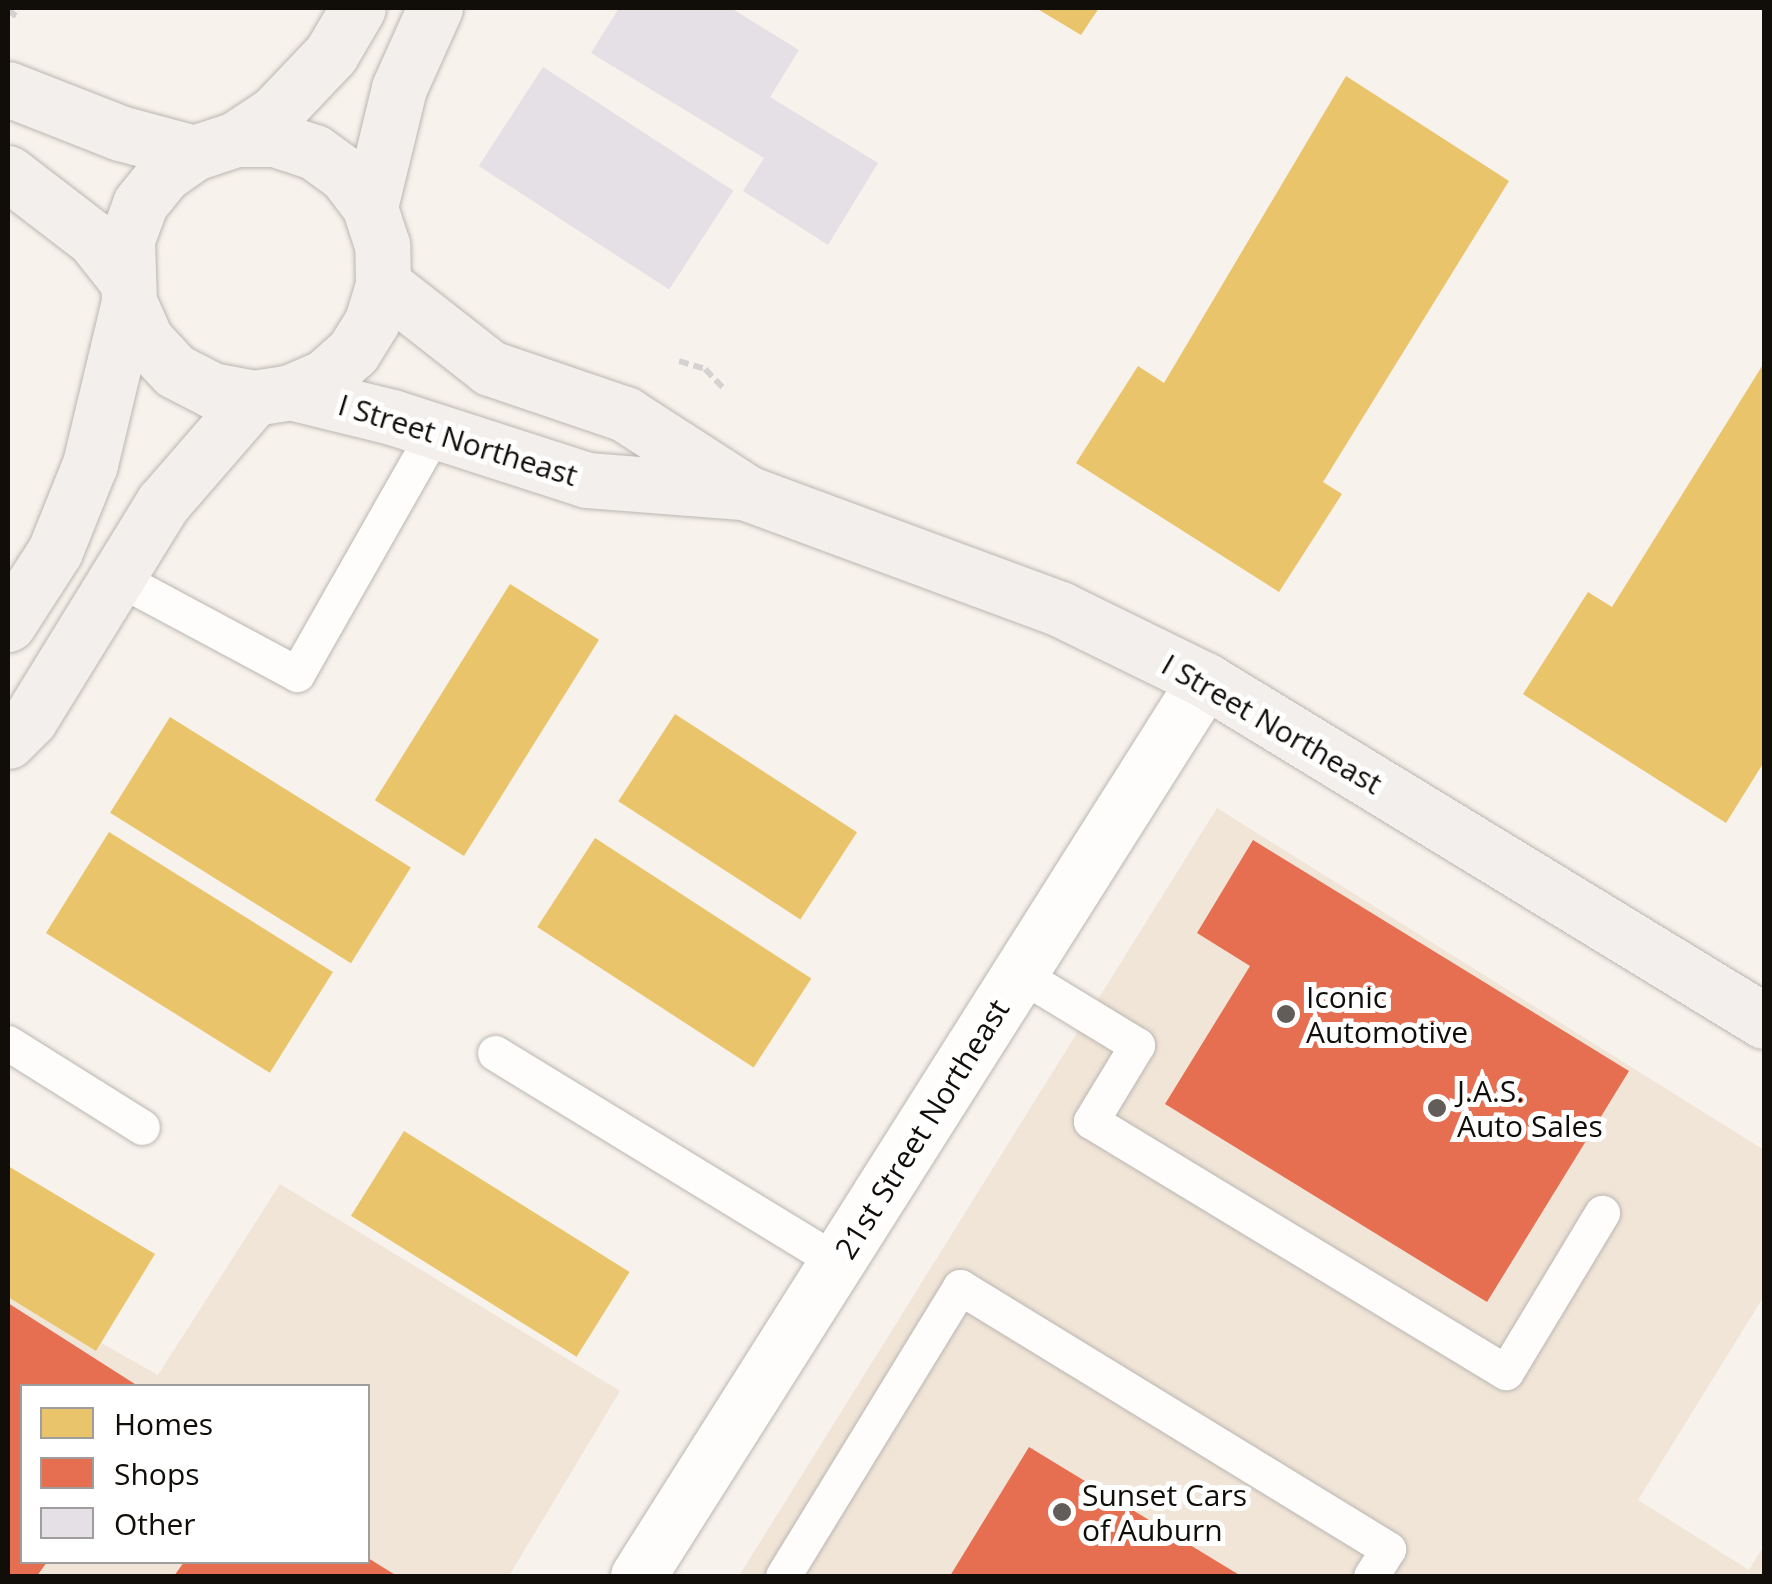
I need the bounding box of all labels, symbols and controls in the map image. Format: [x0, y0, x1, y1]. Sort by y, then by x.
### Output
street label: I Street Northeast [334, 386, 582, 494]
street label: I Street Northeast [1156, 646, 1388, 802]
place label: Iconic Automotive [1306, 979, 1468, 1050]
street label: 21st Street Northeast [827, 993, 1017, 1265]
marker: Iconic Automotive [1275, 1003, 1297, 1025]
place label: J.A.S. Auto Sales [1457, 1073, 1603, 1144]
marker: J.A.S. Auto Sales [1426, 1097, 1448, 1119]
legend [20, 1384, 370, 1564]
text: Homes [114, 1403, 213, 1444]
text: Shops [114, 1453, 200, 1494]
place label: Sunset Cars of Auburn [1082, 1477, 1247, 1548]
marker: Sunset Cars of Auburn [1051, 1501, 1073, 1523]
text: Other [114, 1503, 196, 1544]

